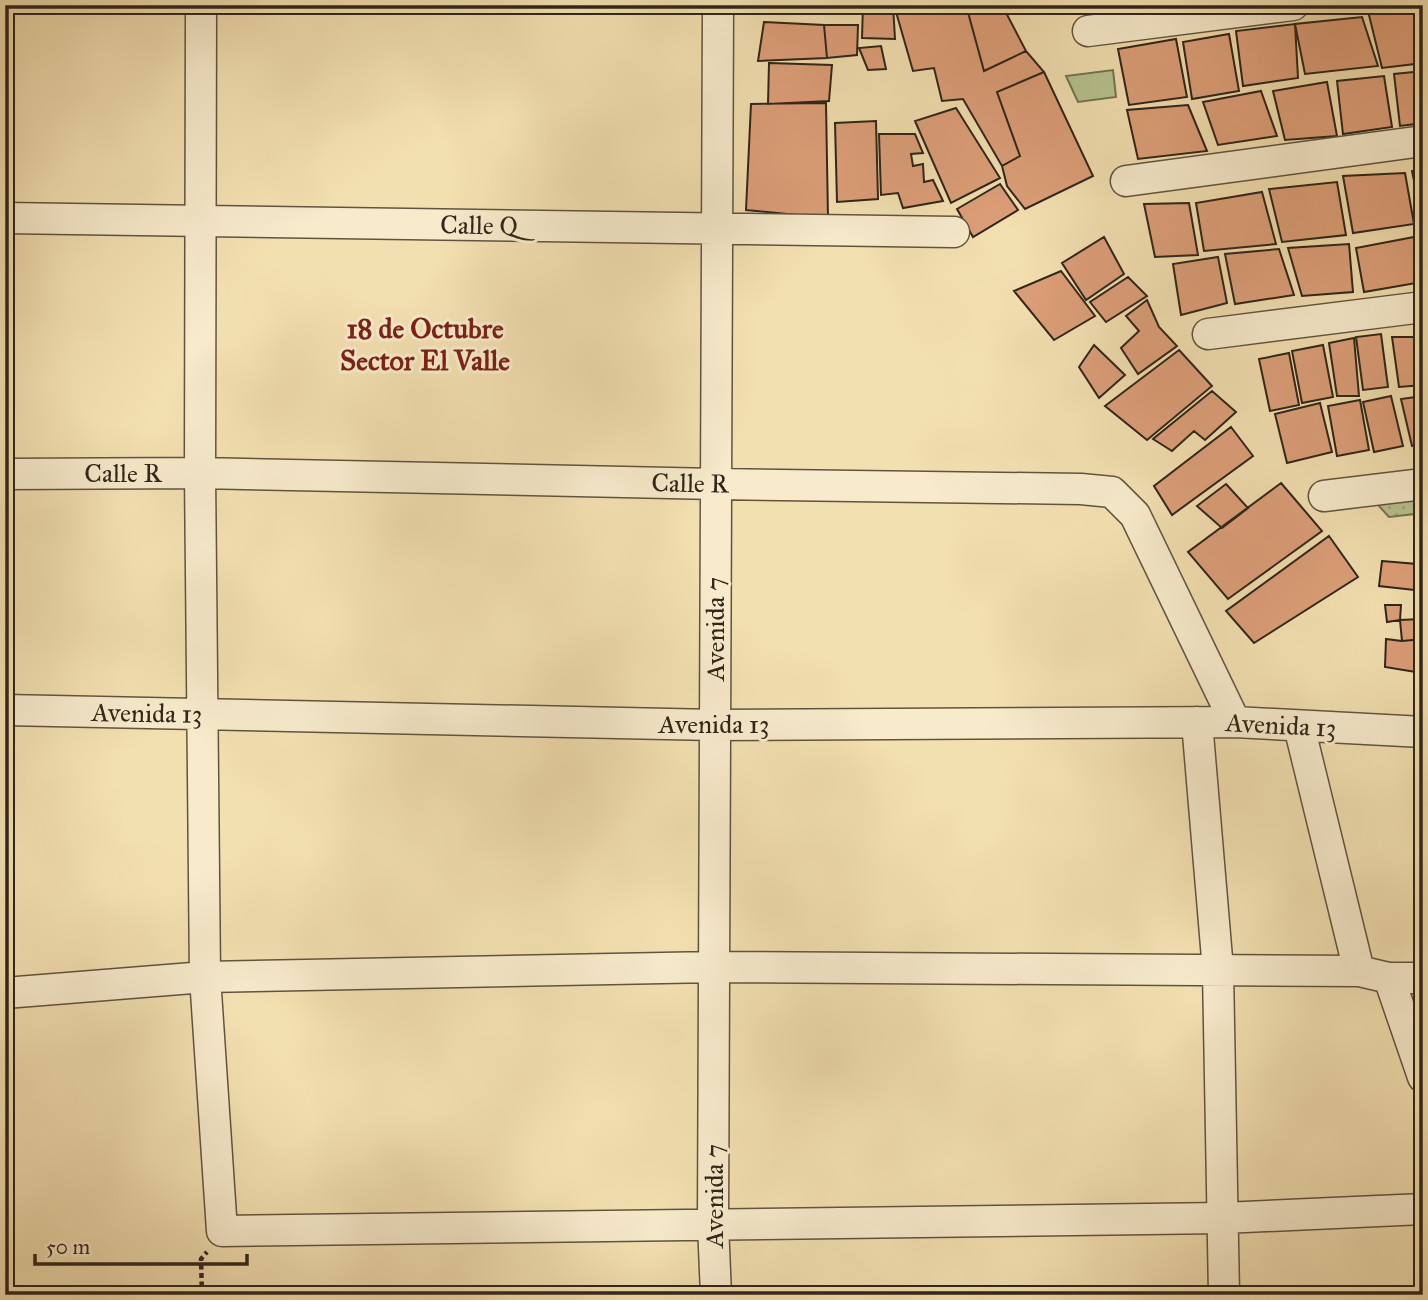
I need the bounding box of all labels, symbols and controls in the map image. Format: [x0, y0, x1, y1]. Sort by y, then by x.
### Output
street label: Calle Q [440, 208, 536, 242]
district label: 18 de Octubre Sector El Valle [340, 311, 510, 378]
street label: Calle R [84, 457, 162, 489]
street label: Calle R [651, 466, 730, 500]
street label: Avenida 7 [699, 577, 731, 682]
street label: Avenida 13 [90, 696, 203, 730]
street label: Avenida 13 [1224, 706, 1337, 744]
street label: Avenida 13 [658, 708, 769, 740]
street label: Avenida 7 [698, 1144, 730, 1249]
scale bar [35, 1223, 247, 1267]
text: 50 m [46, 1234, 91, 1260]

